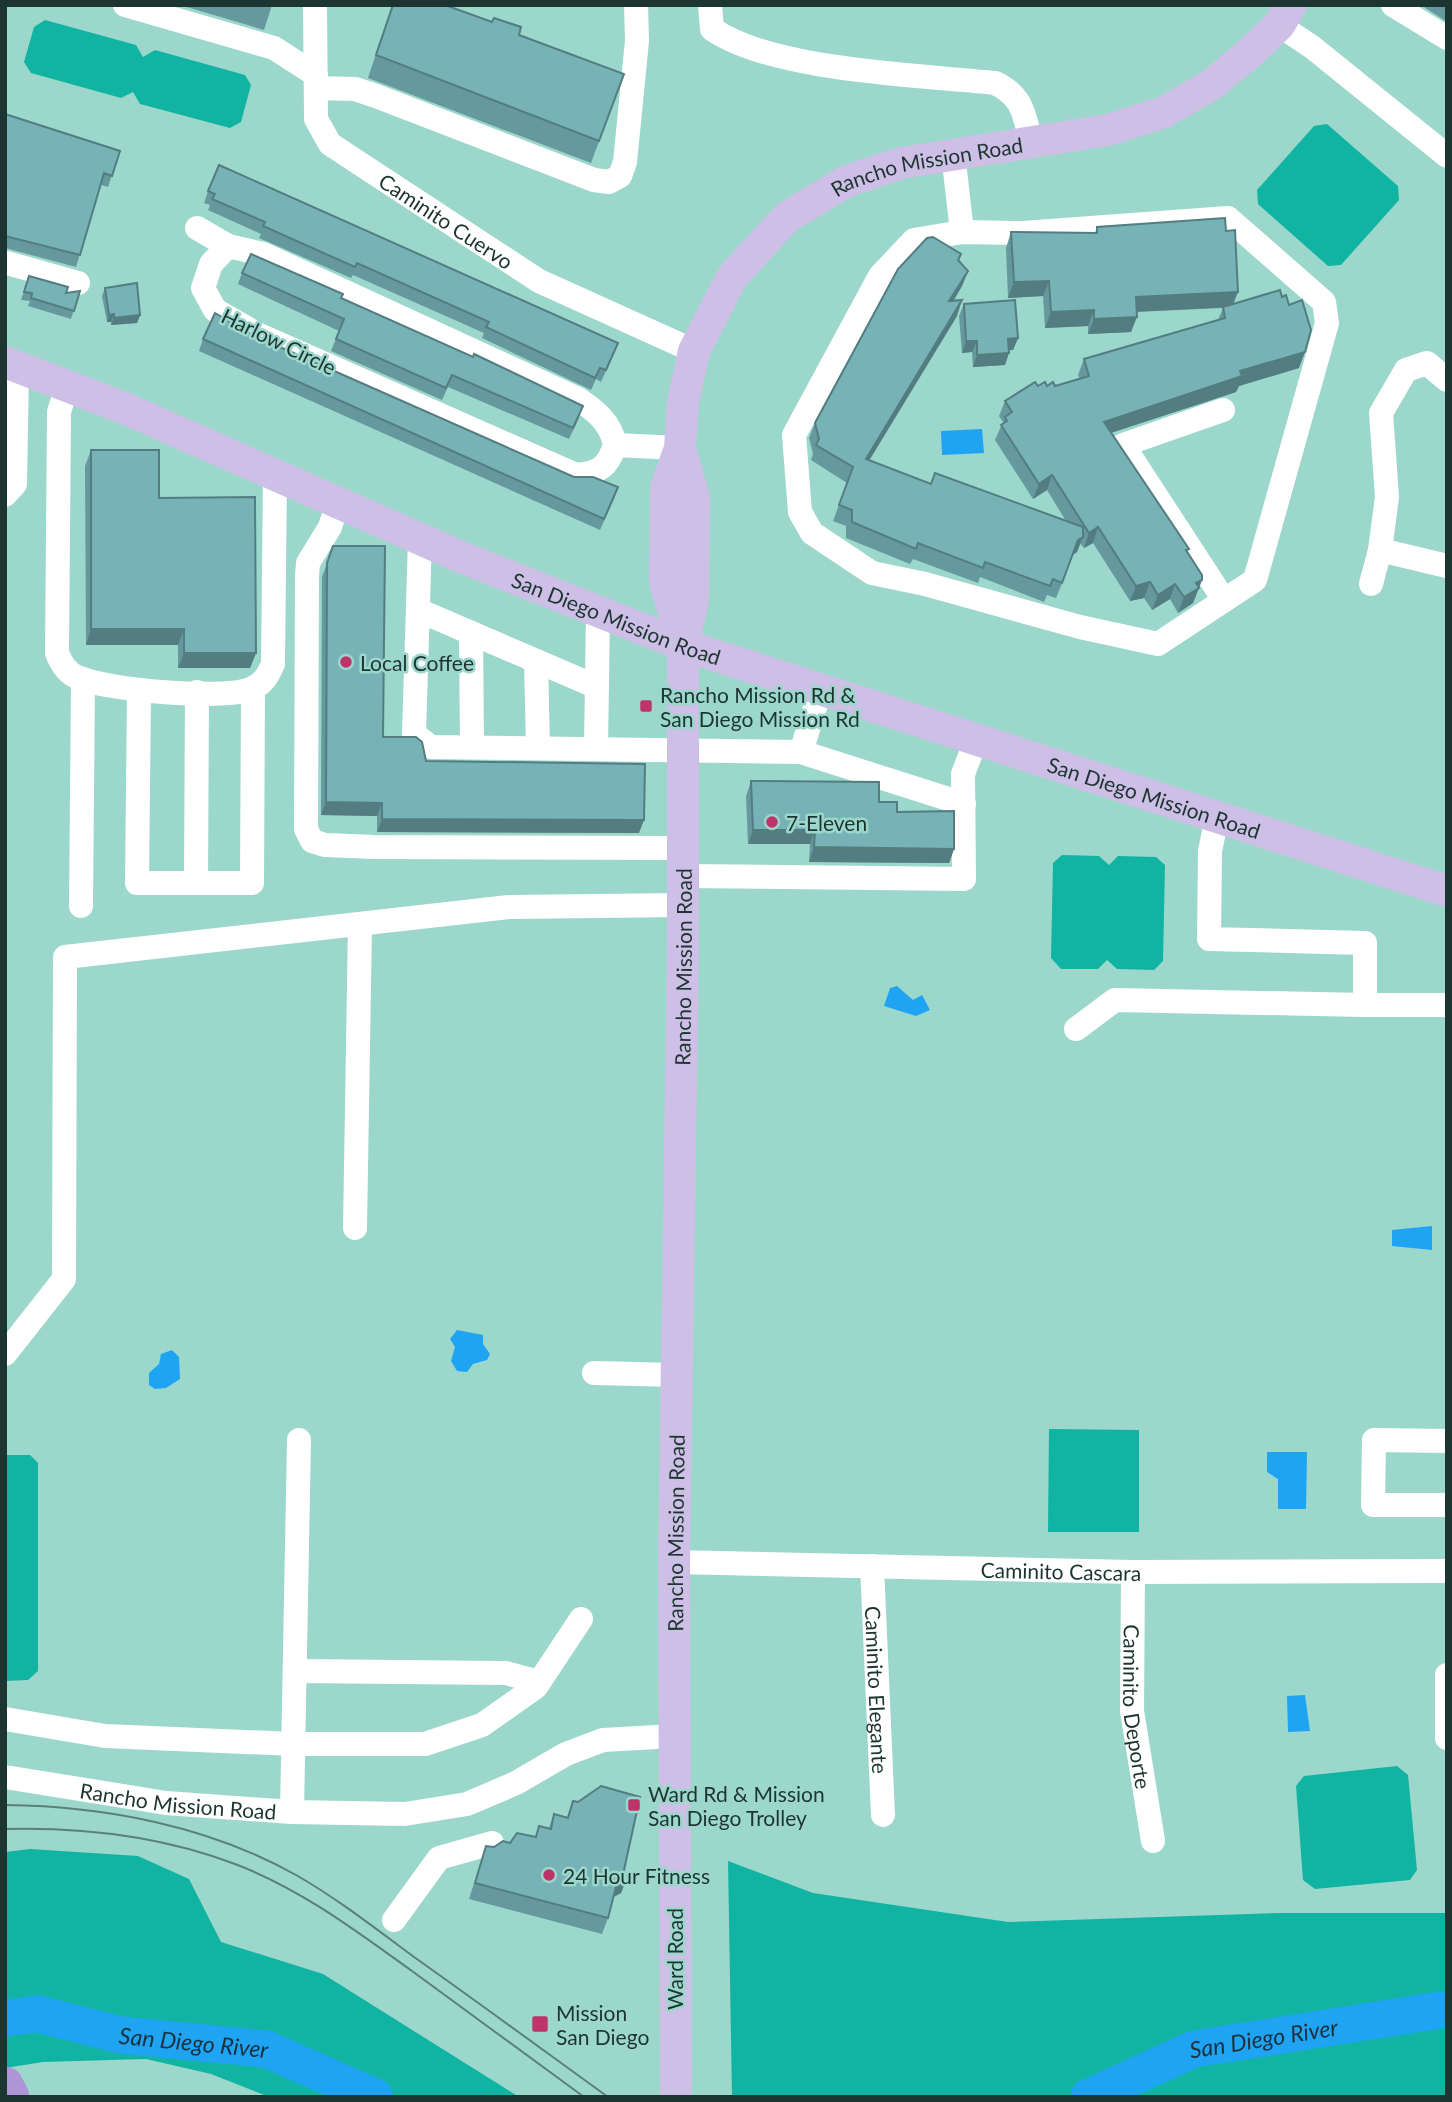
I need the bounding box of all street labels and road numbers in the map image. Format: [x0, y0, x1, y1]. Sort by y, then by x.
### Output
street label: Rancho Mission Road [826, 131, 1025, 201]
street label: Caminito Cuervo [375, 167, 518, 273]
street label: Harlow Circle [218, 303, 340, 379]
street label: San Diego Mission Road [508, 566, 724, 669]
street label: San Diego Mission Road [1045, 751, 1264, 843]
street label: Rancho Mission Road [669, 868, 696, 1066]
street label: Rancho Mission Road [661, 1434, 688, 1632]
street label: Caminito Cascara [980, 1556, 1141, 1585]
street label: Caminito Elegante [861, 1605, 894, 1774]
street label: Caminito Deporte [1119, 1624, 1157, 1791]
street label: Rancho Mission Road [78, 1777, 277, 1823]
street label: Ward Road [662, 1908, 687, 2010]

